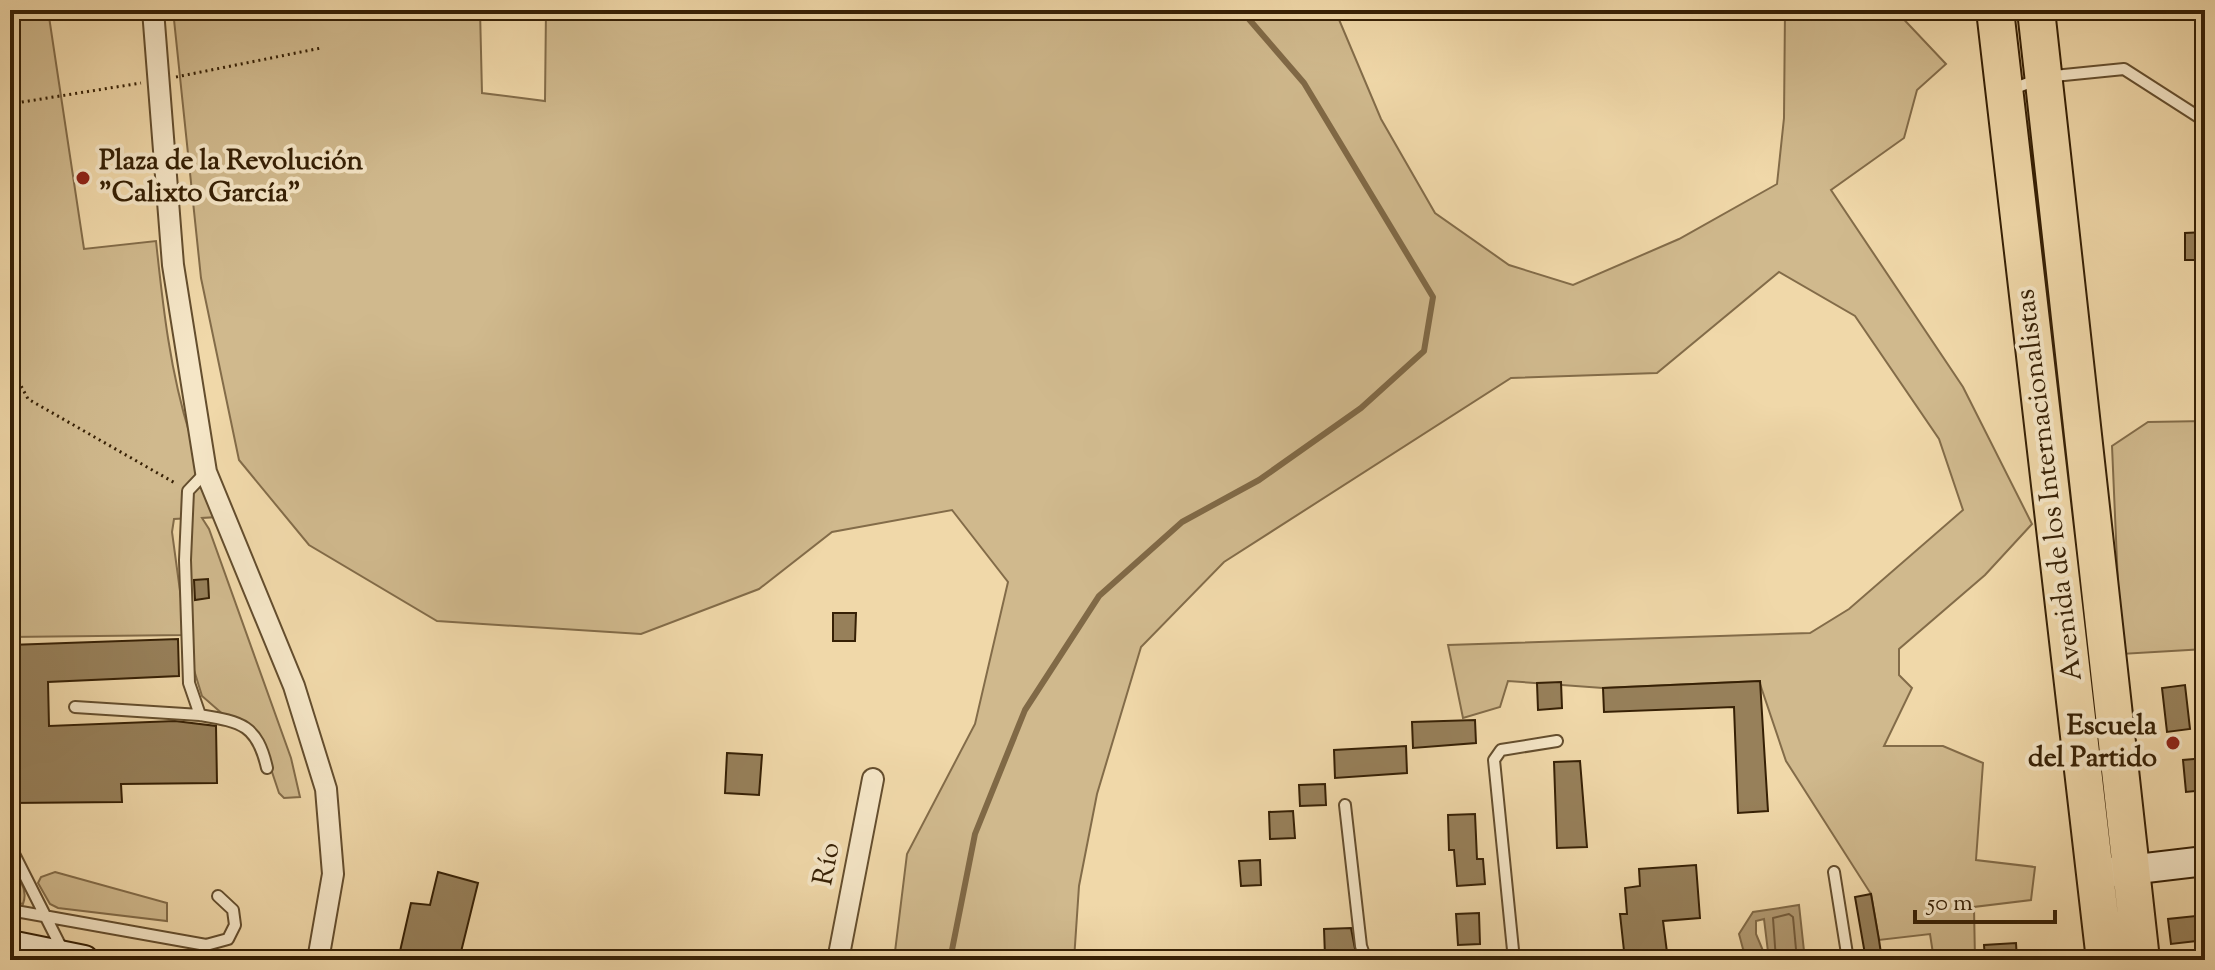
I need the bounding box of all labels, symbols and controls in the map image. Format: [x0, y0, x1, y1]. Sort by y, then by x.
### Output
place label: Plaza de la Revolución "Calixto García" [99, 142, 364, 214]
marker: Plaza de la Revolución "Calixto García" [74, 169, 92, 187]
street label: Avenida de los Internacionalistas [2006, 287, 2094, 683]
place label: Escuela del Partido [2028, 707, 2157, 779]
marker: Escuela del Partido [2164, 734, 2182, 752]
street label: Río [804, 839, 852, 889]
scale bar [1915, 874, 2055, 924]
text: 50 m [1925, 887, 1973, 921]

